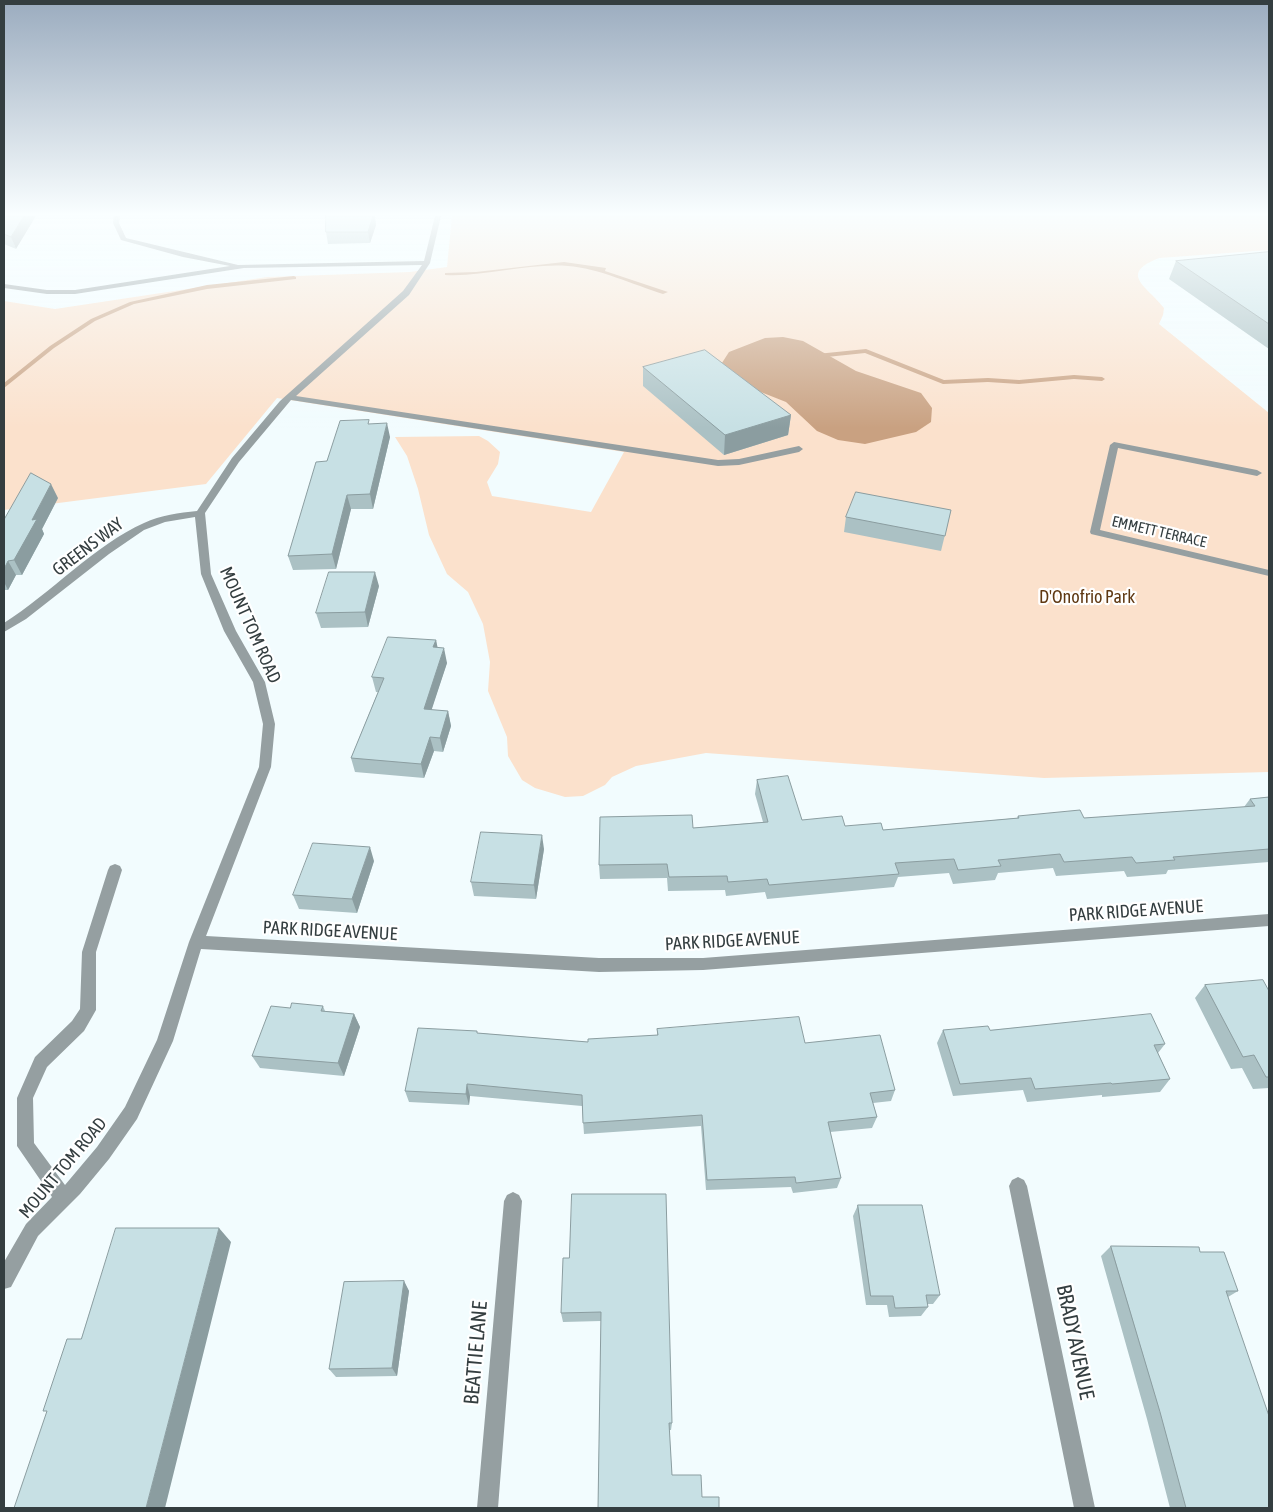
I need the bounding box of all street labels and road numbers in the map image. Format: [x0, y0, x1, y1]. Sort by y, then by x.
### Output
street label: EMMETT TERRACE [1110, 512, 1208, 552]
street label: GREENS WAY [48, 513, 128, 581]
street label: MOUNT TOM ROAD [215, 564, 285, 686]
street label: PARK RIDGE AVENUE [1068, 896, 1204, 926]
street label: PARK RIDGE AVENUE [262, 917, 398, 945]
street label: PARK RIDGE AVENUE [664, 927, 800, 955]
street label: MOUNT TOM ROAD [15, 1113, 111, 1223]
street label: BRADY AVENUE [1051, 1282, 1099, 1402]
street label: BEATTIE LANE [459, 1300, 493, 1406]

